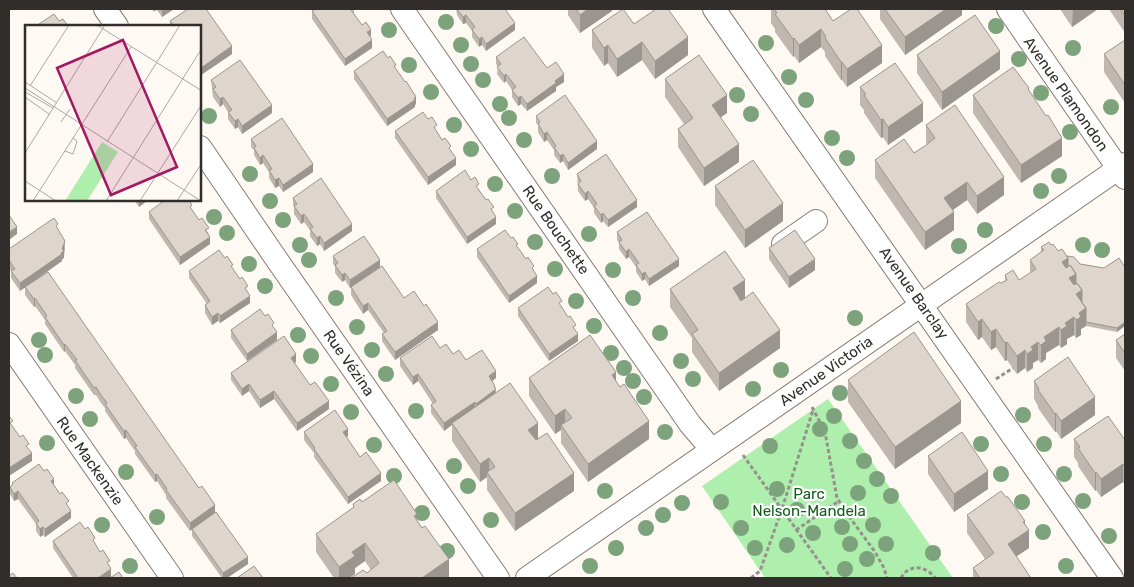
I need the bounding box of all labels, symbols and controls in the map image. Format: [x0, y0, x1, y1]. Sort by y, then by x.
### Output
inset map [25, 25, 201, 201]
street label: Avenue Plamondon [1020, 33, 1112, 155]
street label: Rue Bouchette [519, 182, 593, 278]
street label: Avenue Barclay [876, 243, 952, 343]
street label: Rue Vézina [320, 326, 378, 400]
street label: Avenue Victoria [776, 332, 876, 410]
street label: Rue Mackenzie [53, 413, 127, 509]
park label: Parc Nelson-Mandela [752, 485, 866, 520]

